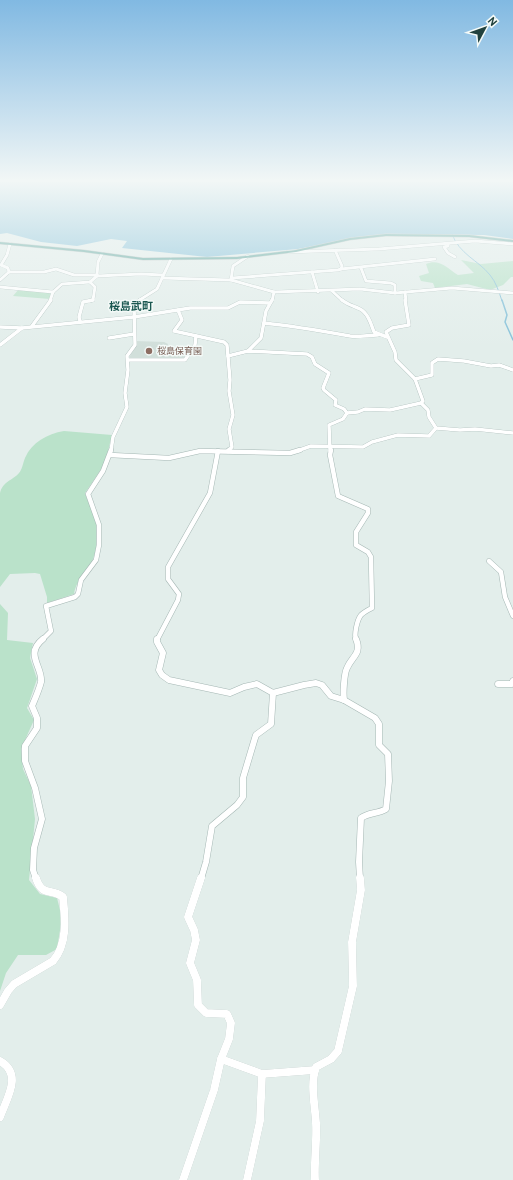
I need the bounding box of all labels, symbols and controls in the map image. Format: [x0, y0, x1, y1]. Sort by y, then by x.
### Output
north arrow [465, 8, 505, 48]
text: N [484, 15, 500, 30]
district label: 桜島武町 [109, 300, 153, 314]
marker: 桜島保育園 [144, 346, 154, 356]
place label: 桜島保育園 [157, 346, 202, 357]

